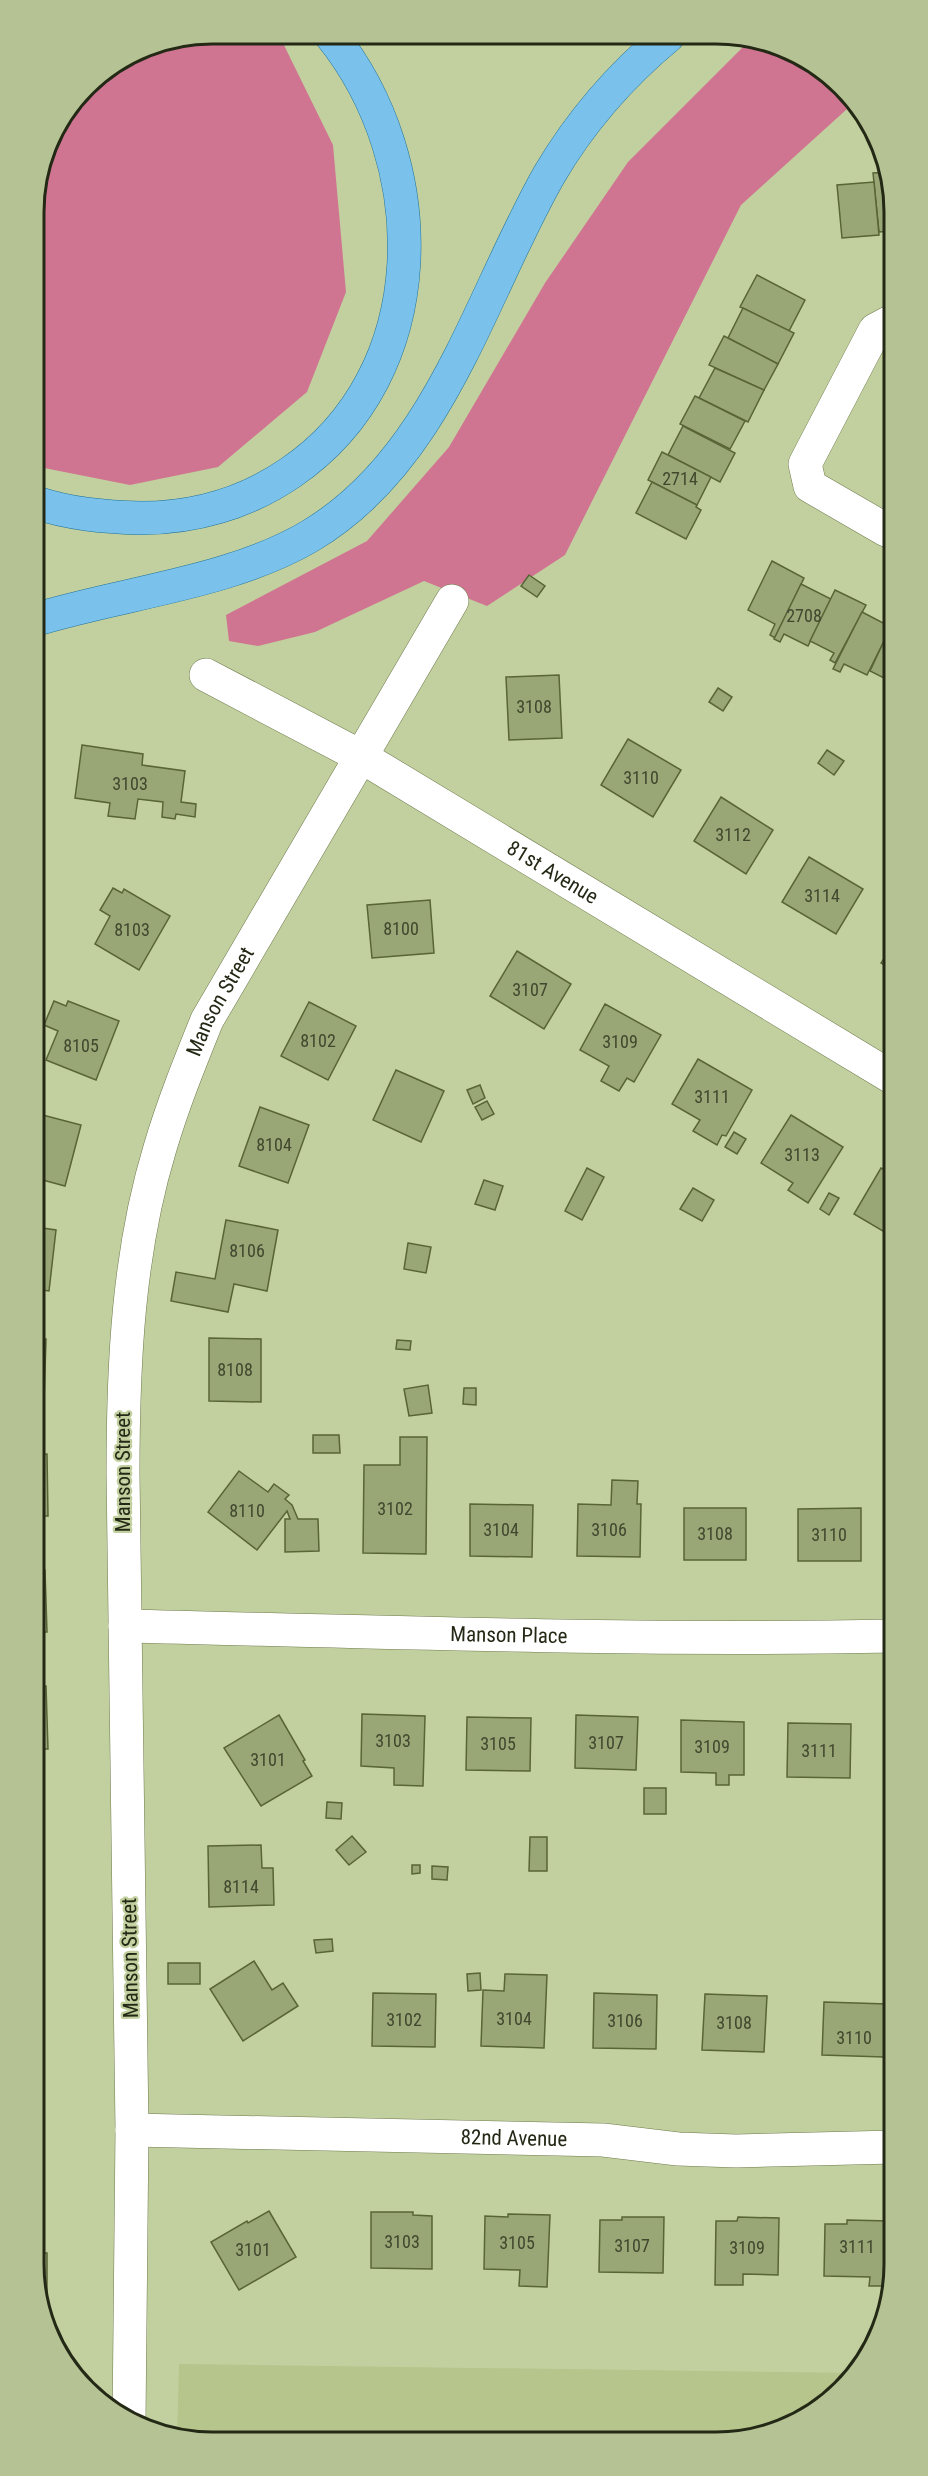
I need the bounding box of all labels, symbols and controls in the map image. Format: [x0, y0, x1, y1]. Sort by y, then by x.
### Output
house number: 2714 [662, 468, 698, 489]
house number: 2708 [786, 605, 822, 626]
house number: 3108 [516, 696, 552, 717]
house number: 3110 [623, 767, 659, 788]
house number: 3103 [112, 773, 148, 794]
house number: 3112 [715, 824, 751, 845]
street label: 81st Avenue [503, 836, 603, 909]
house number: 3114 [804, 885, 840, 906]
house number: 8100 [383, 918, 419, 939]
house number: 8103 [114, 919, 150, 940]
street label: Manson Street [182, 943, 259, 1060]
house number: 3107 [512, 979, 548, 1000]
house number: 8102 [300, 1030, 336, 1051]
house number: 3109 [602, 1031, 638, 1052]
house number: 8105 [63, 1035, 99, 1056]
house number: 3111 [694, 1086, 730, 1107]
house number: 8104 [256, 1134, 292, 1155]
house number: 3113 [784, 1144, 820, 1165]
house number: 8106 [229, 1240, 265, 1261]
house number: 8108 [217, 1359, 253, 1380]
street label: Manson Street [111, 1412, 135, 1532]
house number: 3102 [377, 1498, 413, 1519]
house number: 8110 [229, 1500, 265, 1521]
house number: 3104 [483, 1519, 519, 1540]
house number: 3106 [591, 1519, 627, 1540]
house number: 3108 [697, 1523, 733, 1544]
house number: 3110 [811, 1524, 847, 1545]
street label: Manson Place [450, 1622, 568, 1648]
house number: 3103 [375, 1730, 411, 1751]
house number: 3107 [588, 1732, 624, 1753]
house number: 3105 [480, 1733, 516, 1754]
house number: 3109 [694, 1736, 730, 1757]
house number: 3111 [801, 1740, 837, 1761]
house number: 3101 [250, 1749, 286, 1770]
house number: 8114 [223, 1876, 259, 1897]
street label: Manson Street [117, 1898, 143, 2018]
house number: 3104 [496, 2008, 532, 2029]
house number: 3102 [386, 2009, 422, 2030]
house number: 3106 [607, 2010, 643, 2031]
house number: 3108 [716, 2012, 752, 2033]
house number: 3110 [836, 2027, 872, 2048]
street label: 82nd Avenue [460, 2125, 568, 2151]
house number: 3103 [384, 2231, 420, 2252]
house number: 3105 [499, 2232, 535, 2253]
house number: 3107 [614, 2235, 650, 2256]
house number: 3111 [839, 2236, 875, 2257]
house number: 3109 [729, 2237, 765, 2258]
house number: 3101 [235, 2239, 271, 2260]

